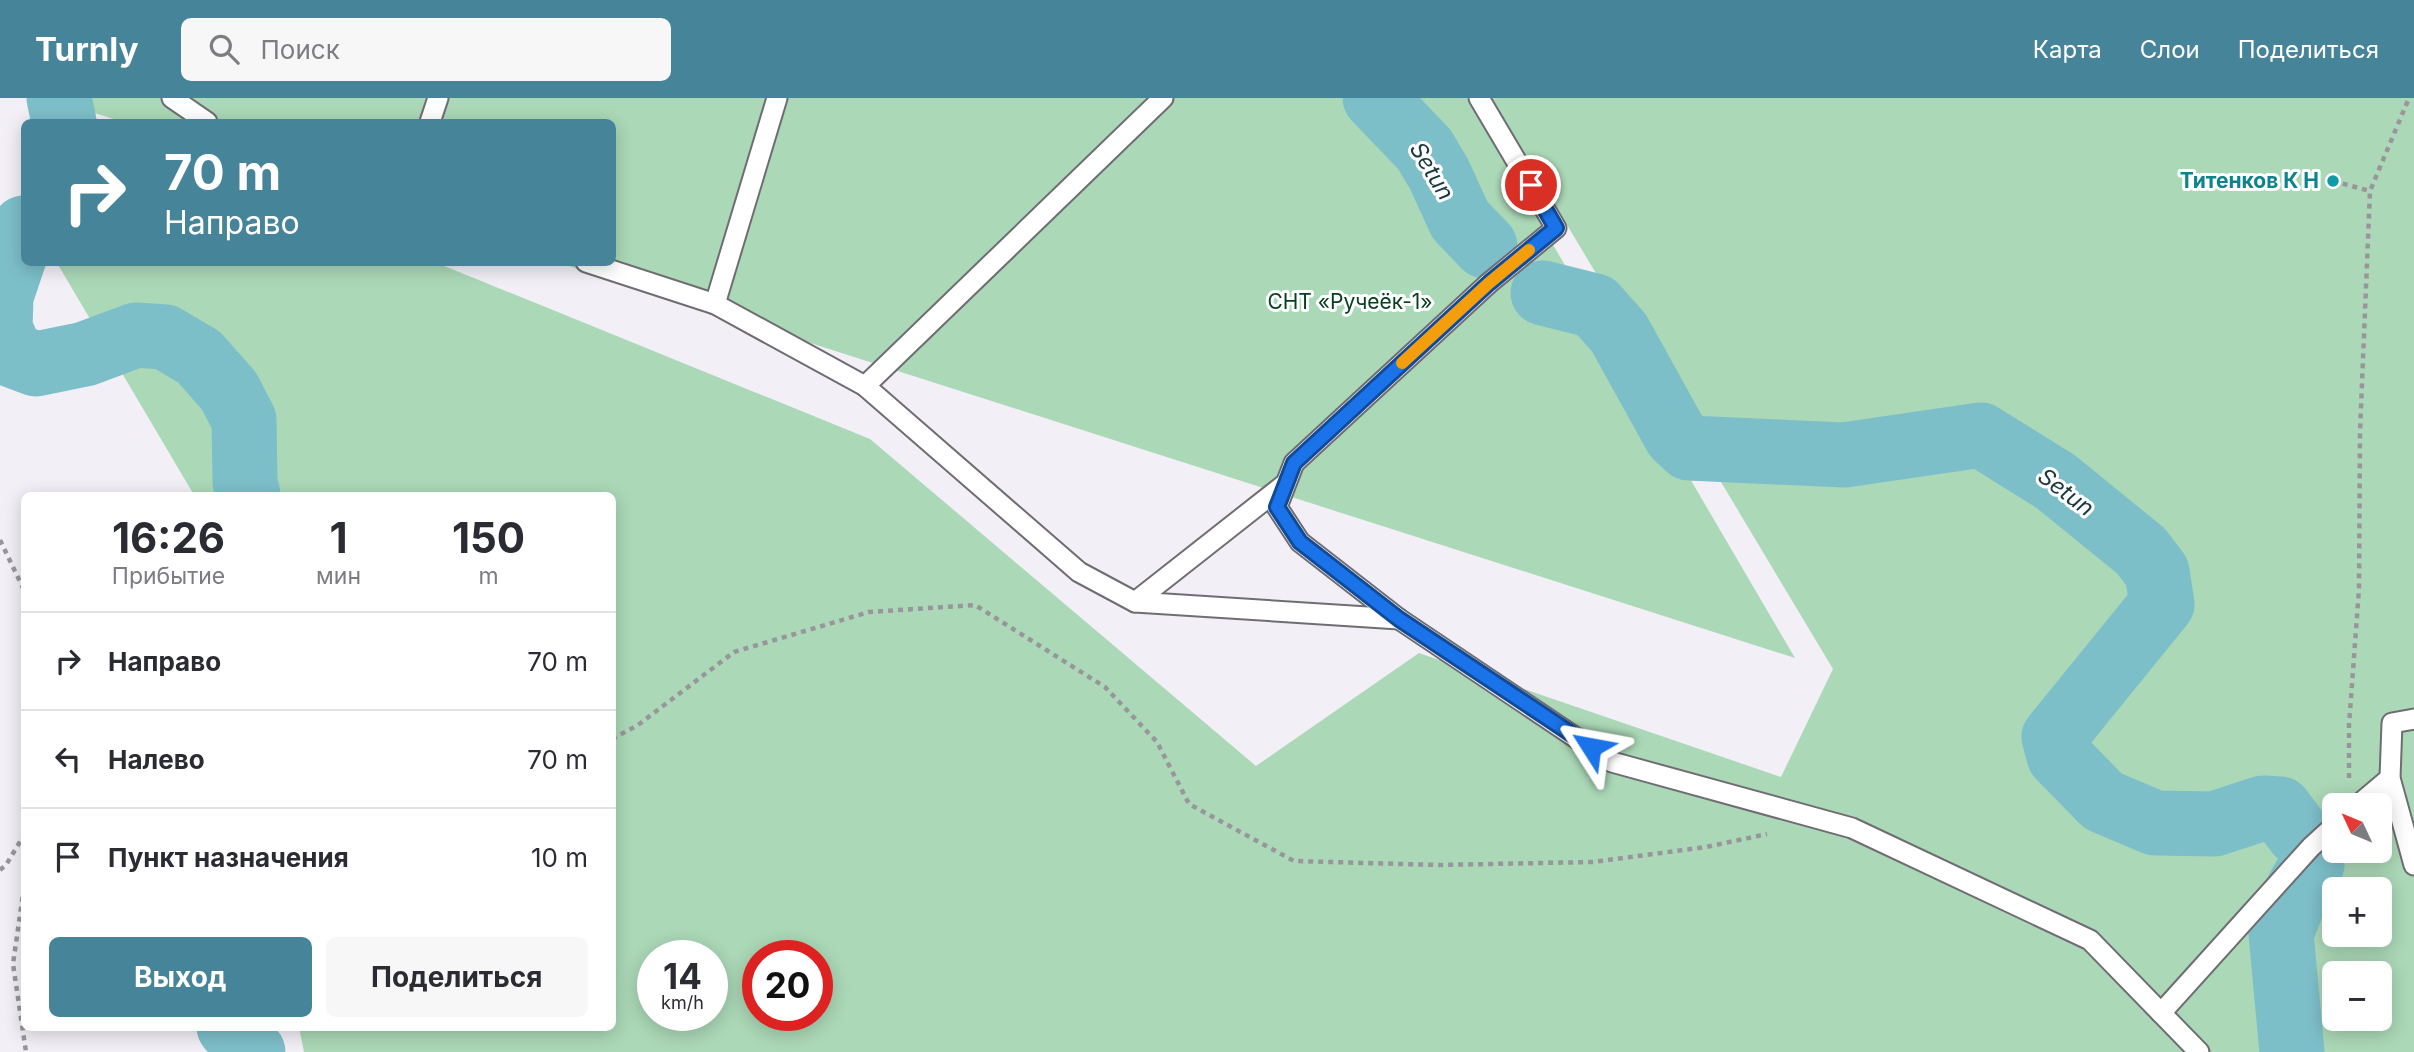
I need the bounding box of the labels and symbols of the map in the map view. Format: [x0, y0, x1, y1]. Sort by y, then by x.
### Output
water label: Setun [1404, 137, 1460, 205]
pin [1501, 155, 1561, 215]
place label: Титенков К Н [2180, 168, 2319, 193]
marker: Титенков К Н [2325, 173, 2341, 189]
park label: СНТ «Ручеёк-1» [1267, 289, 1433, 314]
water label: Setun [2033, 462, 2099, 522]
position arrow [1554, 710, 1628, 784]
north arrow [2322, 793, 2392, 863]
speed limit sign: 20 [742, 940, 833, 1031]

